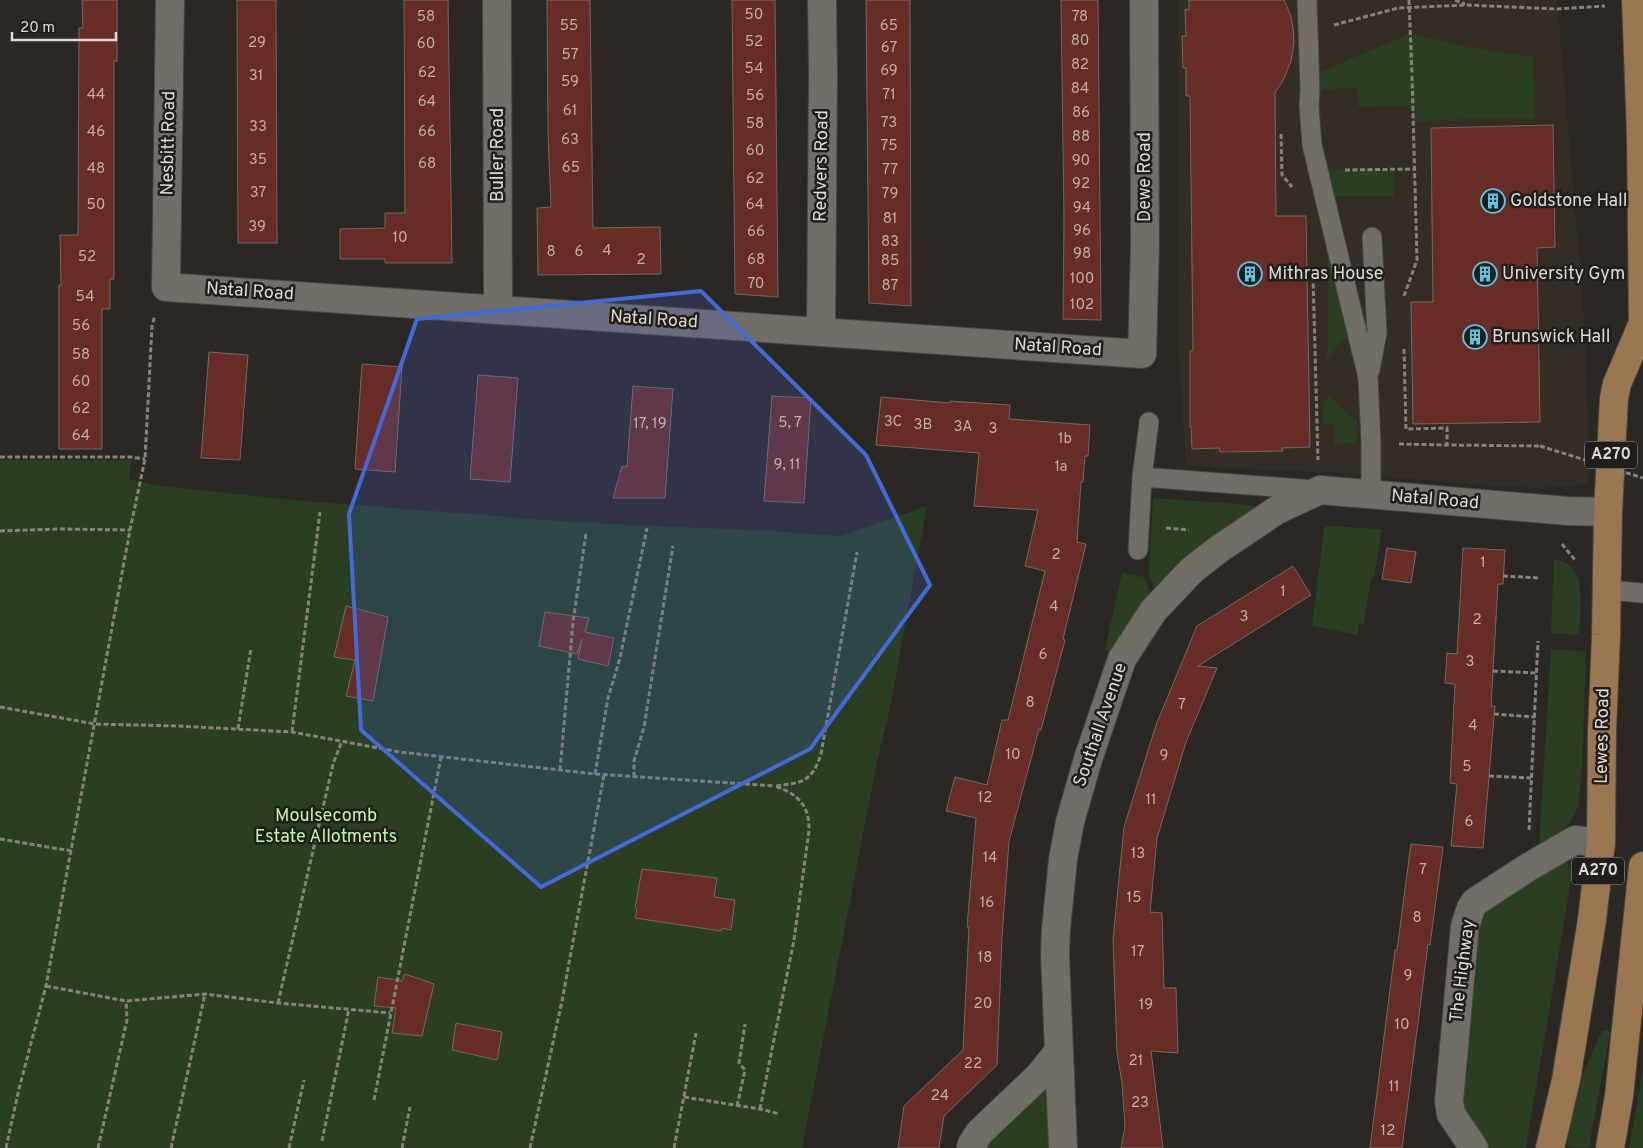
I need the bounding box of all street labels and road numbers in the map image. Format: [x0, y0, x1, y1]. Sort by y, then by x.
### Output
street label: Nesbitt Road [157, 90, 181, 196]
street label: Buller Road [487, 108, 510, 202]
street label: Redvers Road [810, 110, 834, 222]
street label: Dewe Road [1134, 132, 1157, 222]
street label: Natal Road [205, 277, 295, 307]
street label: Natal Road [609, 305, 699, 335]
street label: Natal Road [1013, 333, 1103, 363]
road number: A270 [1585, 442, 1637, 468]
street label: Natal Road [1390, 485, 1480, 515]
street label: Southall Avenue [1069, 660, 1133, 790]
street label: Lewes Road [1591, 688, 1615, 784]
road number: A270 [1572, 858, 1624, 884]
street label: The Highway [1445, 918, 1481, 1024]

